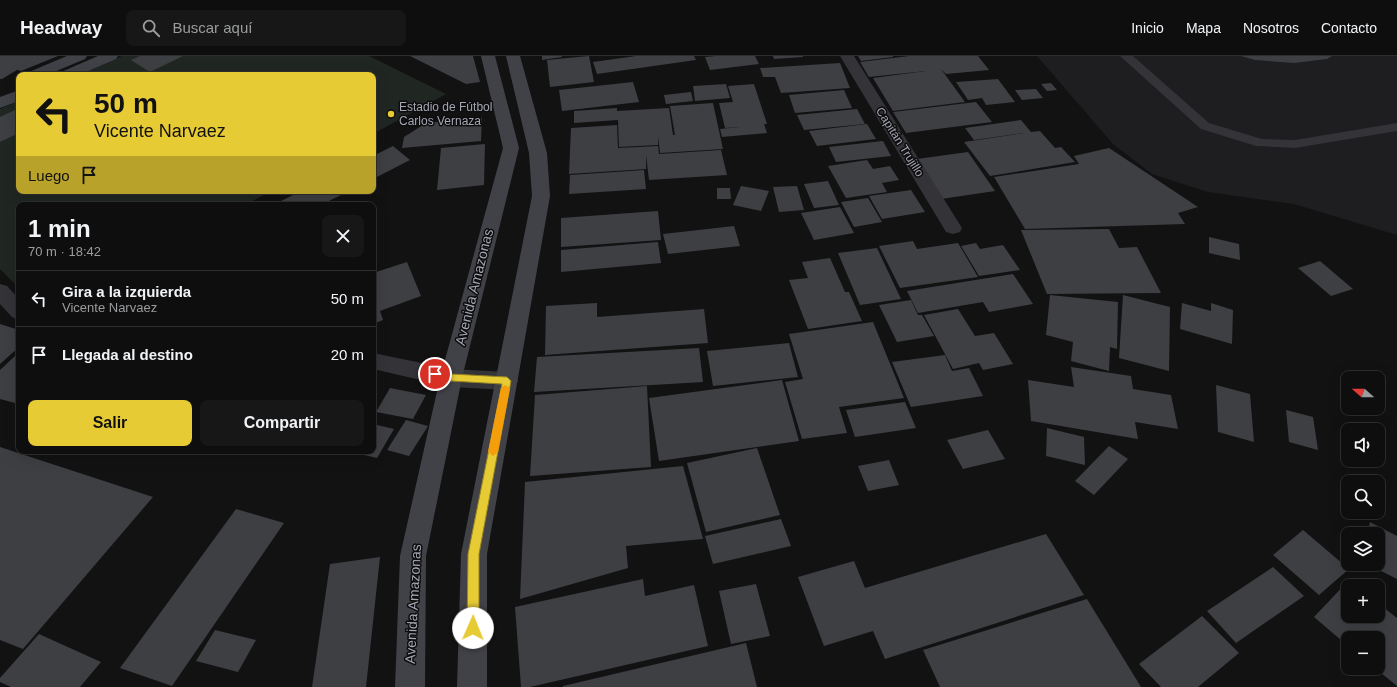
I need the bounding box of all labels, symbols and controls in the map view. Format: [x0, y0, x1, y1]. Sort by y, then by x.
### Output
search box [126, 10, 406, 46]
text: Headway [20, 17, 102, 38]
icon: search [140, 17, 162, 39]
text: Buscar aquí [172, 19, 252, 36]
text: Inicio [1131, 20, 1164, 36]
text: Mapa [1186, 20, 1221, 36]
text: Nosotros [1243, 20, 1299, 36]
text: Contacto [1321, 20, 1377, 36]
icon: left [28, 88, 80, 140]
text: 50 m [94, 88, 158, 119]
place label: Estadio de Fútbol Carlos Vernaza [399, 100, 492, 128]
street label: Capitán Trujillo [873, 105, 927, 180]
marker: Estadio de Fútbol Carlos Vernaza [386, 109, 396, 119]
text: Vicente Narvaez [94, 121, 226, 141]
icon: arrive [78, 164, 100, 186]
text: Luego [28, 167, 70, 184]
text: 1 min [28, 215, 91, 242]
button: close [322, 215, 364, 257]
street label: Avenida Amazonas [452, 227, 496, 347]
text: 70 m · 18:42 [28, 244, 101, 259]
text: Gira a la izquierda [62, 283, 191, 300]
icon: left [28, 288, 50, 310]
text: 50 m [331, 290, 364, 307]
text: Vicente Narvaez [62, 300, 157, 315]
icon: arrive [28, 344, 50, 366]
text: Llegada al destino [62, 346, 193, 363]
text: 20 m [331, 346, 364, 363]
pin [418, 357, 452, 391]
icon: arrive [424, 363, 446, 385]
north arrow [1341, 371, 1385, 415]
map controls [1341, 371, 1385, 675]
button: Salir [28, 400, 192, 446]
button: Compartir [200, 400, 364, 446]
button: sound [1341, 423, 1385, 467]
button: search [1341, 475, 1385, 519]
button: layers [1341, 527, 1385, 571]
street label: Avenida Amazonas [402, 544, 424, 664]
button: + [1341, 579, 1385, 623]
position arrow [452, 607, 494, 649]
button: − [1341, 631, 1385, 675]

